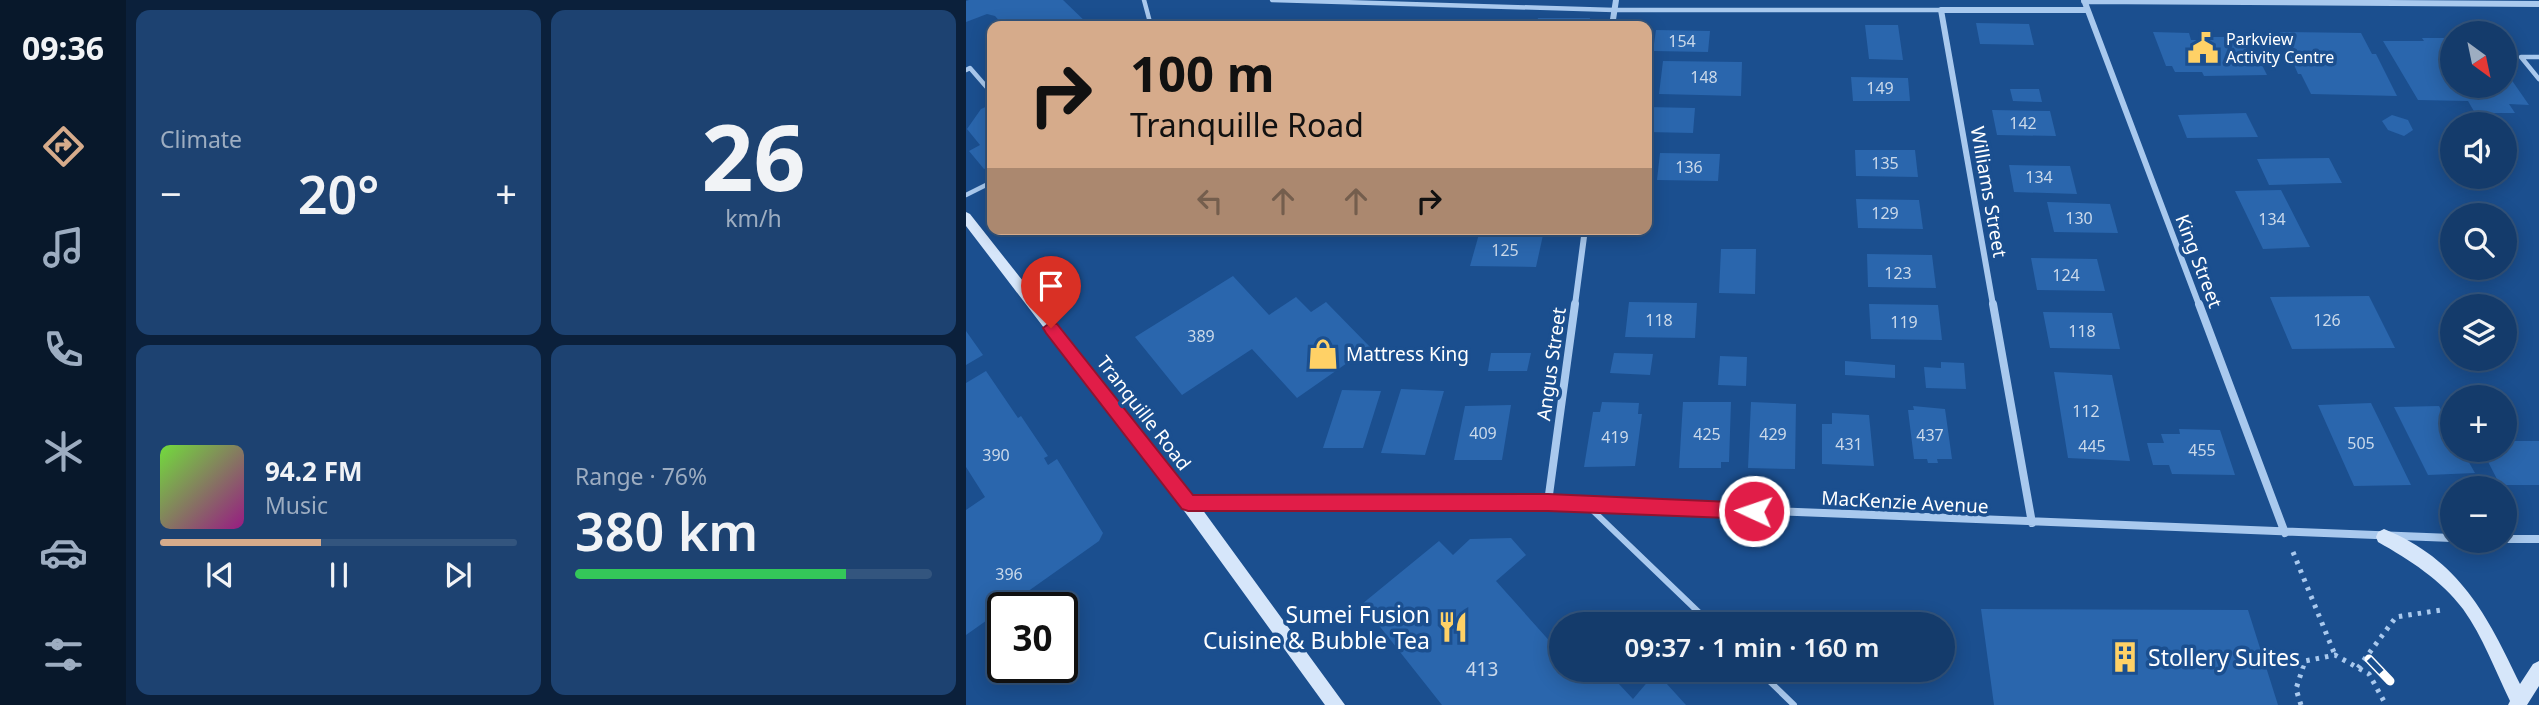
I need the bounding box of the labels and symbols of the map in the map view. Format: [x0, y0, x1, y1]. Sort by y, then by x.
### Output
north arrow [2440, 21, 2516, 98]
place label: Parkview Activity Centre [2226, 28, 2334, 68]
house number: 154 [1668, 30, 1696, 52]
public building icon: Parkview Activity Centre [2186, 31, 2220, 65]
house number: 148 [1690, 66, 1718, 88]
house number: 149 [1866, 77, 1894, 99]
house number: 142 [2009, 112, 2037, 134]
street label: Williams Street [1965, 124, 2013, 260]
house number: 135 [1871, 152, 1899, 174]
house number: 136 [1675, 156, 1703, 178]
house number: 134 [2025, 166, 2053, 188]
house number: 129 [1871, 202, 1899, 224]
house number: 130 [2065, 207, 2093, 229]
house number: 134 [2258, 208, 2286, 230]
street label: King Street [2169, 211, 2229, 312]
house number: 125 [1491, 239, 1519, 261]
pin [1021, 256, 1081, 328]
house number: 123 [1884, 262, 1912, 284]
house number: 124 [2052, 264, 2080, 286]
street label: Angus Street [1530, 305, 1572, 422]
house number: 118 [1645, 309, 1673, 331]
house number: 126 [2313, 309, 2341, 331]
house number: 119 [1890, 311, 1918, 333]
house number: 118 [2068, 320, 2096, 342]
house number: 389 [1187, 325, 1215, 347]
shop icon: Mattress King [1306, 337, 1340, 371]
place label: Mattress King [1346, 341, 1469, 367]
street label: Tranquille Road [1091, 350, 1197, 476]
house number: 112 [2072, 400, 2100, 422]
house number: 409 [1469, 422, 1497, 444]
house number: 425 [1693, 423, 1721, 445]
house number: 429 [1759, 423, 1787, 445]
house number: 437 [1916, 424, 1944, 446]
house number: 419 [1601, 426, 1629, 448]
house number: 505 [2347, 432, 2375, 454]
house number: 431 [1835, 433, 1863, 455]
house number: 445 [2078, 435, 2106, 457]
house number: 455 [2188, 439, 2216, 461]
house number: 390 [982, 444, 1010, 466]
position arrow [1717, 474, 1791, 548]
street label: MacKenzie Avenue [1821, 485, 1989, 519]
house number: 396 [995, 563, 1023, 585]
speed limit sign: 30 [987, 592, 1078, 683]
place label: Sumei Fusion Cuisine & Bubble Tea [1203, 598, 1430, 656]
restaurant icon: Sumei Fusion Cuisine & Bubble Tea [1436, 610, 1470, 644]
building icon: Stollery Suites [2108, 640, 2142, 674]
place label: Stollery Suites [2148, 641, 2300, 673]
house number: 413 [1466, 656, 1498, 682]

